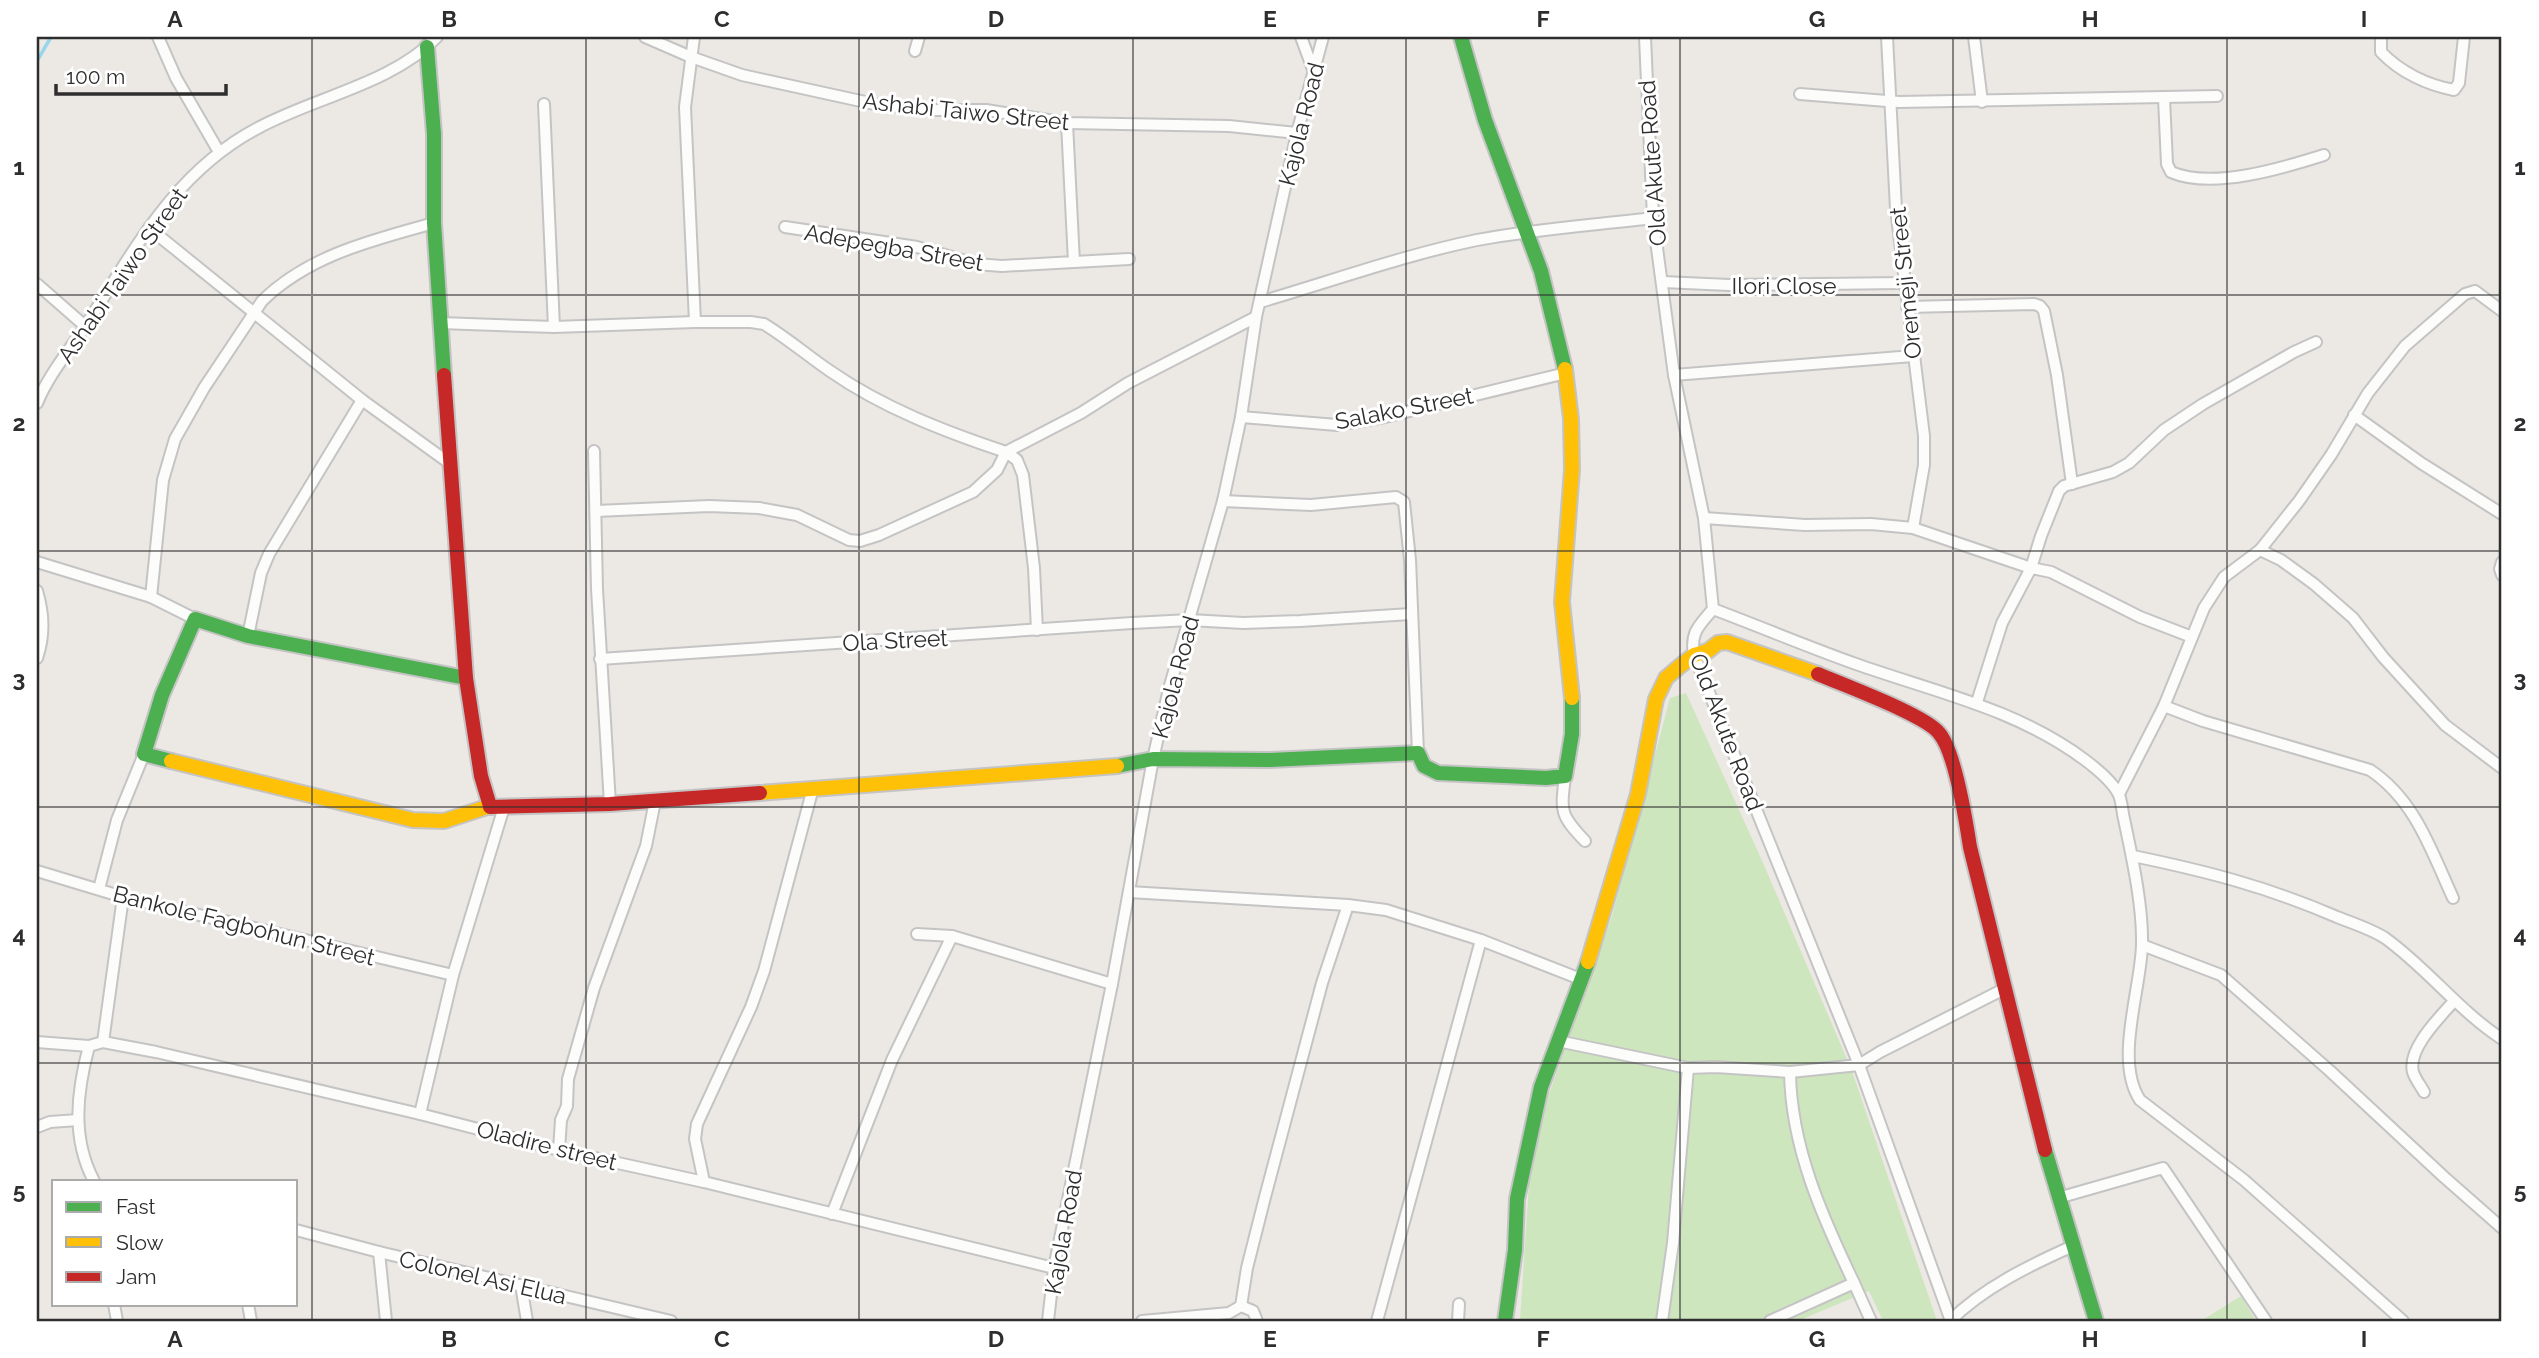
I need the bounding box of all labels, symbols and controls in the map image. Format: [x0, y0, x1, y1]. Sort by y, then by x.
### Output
text: A [167, 5, 183, 32]
text: B [441, 5, 457, 32]
text: C [714, 5, 730, 32]
text: D [988, 5, 1004, 32]
text: E [1263, 5, 1277, 32]
text: F [1536, 5, 1550, 32]
text: G [1809, 5, 1825, 32]
text: H [2081, 5, 2099, 32]
text: I [2361, 5, 2367, 32]
scale bar [56, 52, 226, 96]
street label: Kajola Road [1273, 60, 1329, 188]
text: 100 m [66, 64, 125, 89]
street label: Old Akute Road [1633, 79, 1671, 247]
street label: Ashabi Taiwo Street [861, 87, 1071, 135]
text: 1 [13, 153, 25, 180]
text: 1 [2514, 153, 2526, 180]
street label: Ashabi Taiwo Street [51, 182, 193, 368]
street label: Oremeji Street [1884, 205, 1926, 360]
street label: Adepegba Street [802, 218, 986, 276]
street label: Ilori Close [1732, 272, 1836, 299]
street label: Salako Street [1333, 381, 1476, 435]
text: 2 [13, 409, 25, 436]
text: 2 [2514, 409, 2526, 436]
street label: Kajola Road [1146, 613, 1204, 741]
street label: Ola Street [842, 624, 949, 656]
street label: Old Akute Road [1685, 649, 1769, 815]
text: 3 [13, 665, 25, 692]
text: 3 [2514, 665, 2526, 692]
street label: Bankole Fagbohun Street [110, 879, 378, 971]
text: 4 [12, 921, 26, 948]
text: 4 [2513, 921, 2527, 948]
street label: Oladire street [474, 1115, 620, 1176]
street label: Kajola Road [1039, 1168, 1087, 1296]
text: 5 [13, 1177, 26, 1204]
text: 5 [2514, 1177, 2527, 1204]
legend [52, 1180, 298, 1306]
text: Fast [116, 1194, 156, 1219]
text: Slow [116, 1230, 164, 1255]
street label: Colonel Asi Elua [397, 1245, 569, 1309]
text: Jam [116, 1264, 157, 1289]
text: A [167, 1325, 183, 1352]
text: B [441, 1325, 457, 1352]
text: C [714, 1325, 730, 1352]
text: D [988, 1325, 1004, 1352]
text: E [1263, 1325, 1277, 1352]
text: F [1536, 1325, 1550, 1352]
text: G [1809, 1325, 1825, 1352]
text: H [2081, 1325, 2099, 1352]
text: I [2361, 1325, 2367, 1352]

